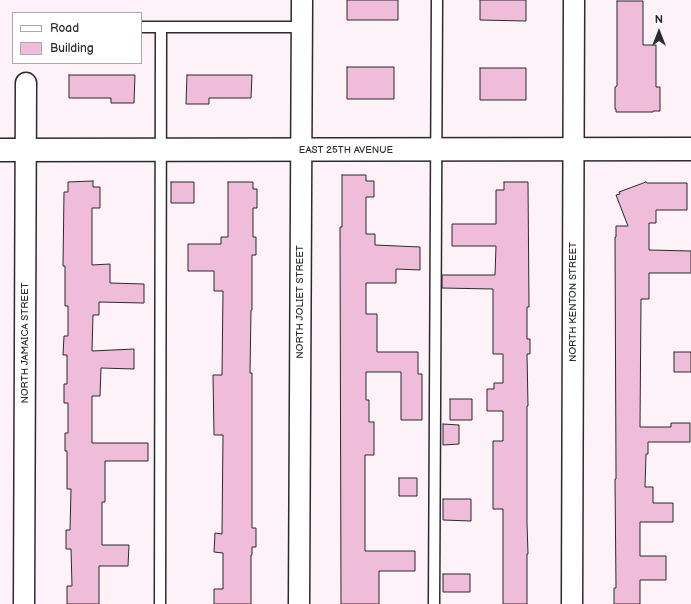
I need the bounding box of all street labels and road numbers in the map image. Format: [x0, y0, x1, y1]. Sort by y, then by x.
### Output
street label: EAST 25TH AVENUE [299, 144, 393, 156]
street label: NORTH KENTON STREET [567, 242, 579, 362]
street label: NORTH JOLIET STREET [294, 245, 306, 359]
street label: NORTH JAMAICA STREET [19, 282, 31, 404]

